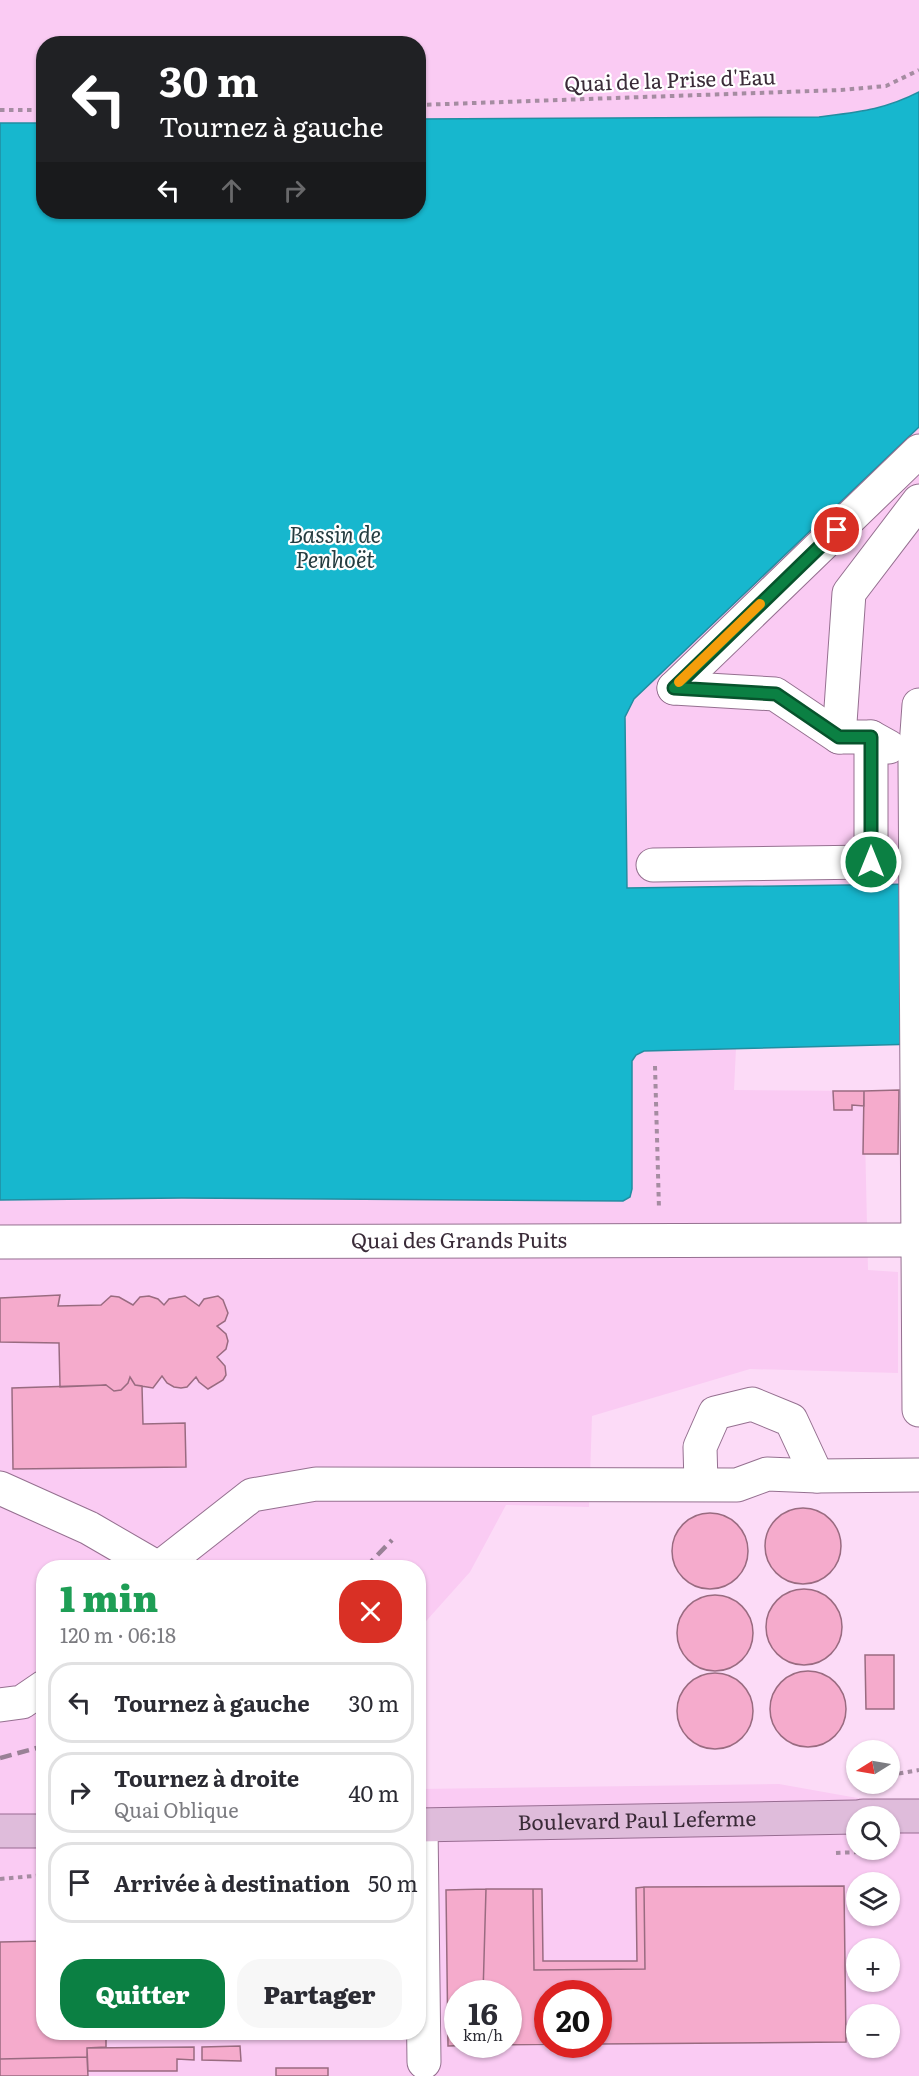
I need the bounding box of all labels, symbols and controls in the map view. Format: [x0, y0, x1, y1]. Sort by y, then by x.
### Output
text: 30 m [159, 48, 259, 110]
street label: Quai de la Prise d'Eau [564, 59, 776, 98]
icon: left [60, 60, 138, 138]
text: Tournez à gauche [159, 105, 383, 145]
icon: left [152, 174, 185, 207]
icon: ahead [215, 174, 248, 207]
icon: right [278, 174, 311, 207]
pin [811, 504, 862, 555]
icon: arrive [820, 513, 853, 546]
water label: Bassin de Penhoët [289, 517, 381, 575]
position arrow [839, 830, 903, 894]
street label: Quai des Grands Puits [351, 1223, 567, 1254]
text: 1 min [60, 1570, 158, 1623]
button: close [339, 1580, 402, 1643]
text: 120 m · 06:18 [60, 1619, 176, 1649]
icon: left [63, 1686, 96, 1719]
text: Tournez à gauche [114, 1686, 310, 1719]
text: 30 m [349, 1686, 399, 1719]
north arrow [846, 1740, 900, 1794]
map controls [846, 1740, 900, 2058]
text: Tournez à droite [114, 1761, 299, 1794]
icon: right [63, 1776, 96, 1809]
text: 40 m [348, 1776, 399, 1809]
text: Quai Oblique [114, 1794, 239, 1824]
street label: Boulevard Paul Leferme [517, 1801, 757, 1836]
button: search [846, 1806, 900, 1860]
icon: arrive [63, 1866, 96, 1899]
text: Arrivée à destination [114, 1866, 350, 1899]
text: 50 m [368, 1866, 418, 1899]
button: layers [846, 1872, 900, 1926]
button: + [846, 1938, 900, 1992]
button: Quitter [60, 1959, 225, 2028]
button: Partager [237, 1959, 402, 2028]
speed limit sign: 20 [534, 1980, 612, 2058]
text: 16 [468, 1990, 498, 2034]
button: − [846, 2004, 900, 2058]
text: km/h [463, 2023, 503, 2046]

